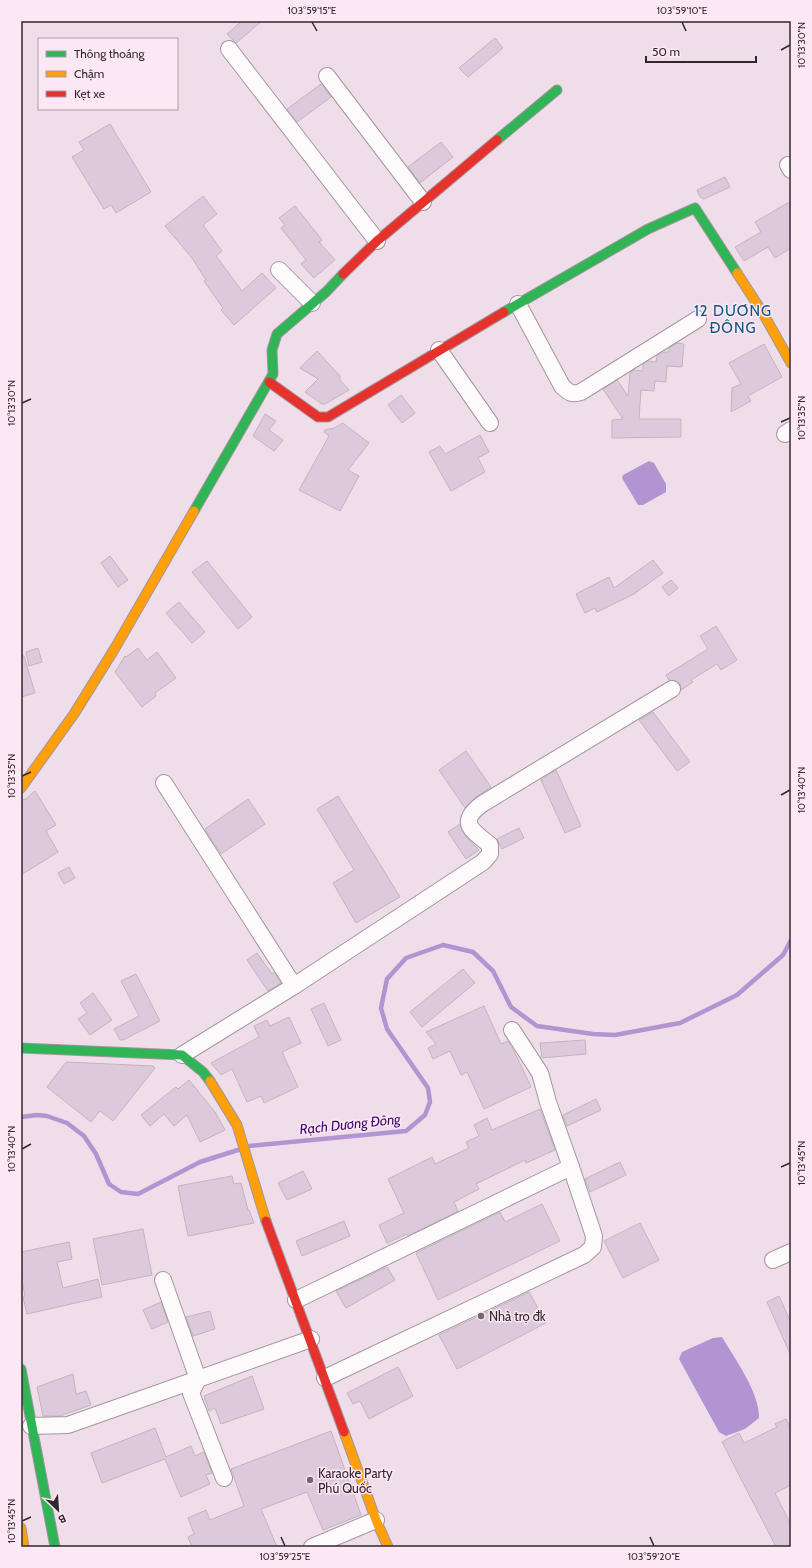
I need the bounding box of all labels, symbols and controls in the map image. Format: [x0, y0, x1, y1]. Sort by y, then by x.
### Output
text: 103°59'15"E [288, 4, 337, 17]
text: 103°59'10"E [657, 4, 708, 17]
text: 10°13'30"N [795, 22, 808, 68]
legend [38, 38, 178, 110]
scale bar [646, 38, 756, 64]
text: 50 m [652, 44, 680, 59]
text: Thông thoáng [74, 46, 145, 61]
text: Chậm [74, 66, 104, 81]
text: Kẹt xe [74, 86, 105, 101]
district label: 12 DƯƠNG ĐÔNG [694, 302, 772, 337]
text: 10°13'30"N [5, 380, 18, 426]
text: 10°13'35"N [795, 396, 808, 440]
text: 10°13'35"N [5, 754, 18, 798]
text: 10°13'40"N [795, 767, 808, 813]
water label: Rạch Dương Đông [299, 1110, 402, 1138]
text: 10°13'40"N [5, 1126, 18, 1172]
text: 10°13'45"N [795, 1141, 808, 1185]
place label: Nhà trọ đk [489, 1308, 546, 1324]
marker: Nhà trọ đk [476, 1311, 486, 1321]
place label: Karaoke Party Phú Quốc [318, 1465, 393, 1496]
marker: Karaoke Party Phú Quốc [305, 1475, 315, 1485]
north arrow [38, 1490, 78, 1530]
text: 10°13'45"N [5, 1499, 18, 1543]
text: B [56, 1511, 68, 1527]
text: 103°59'25"E [260, 1550, 311, 1563]
text: 103°59'20"E [628, 1550, 681, 1563]

